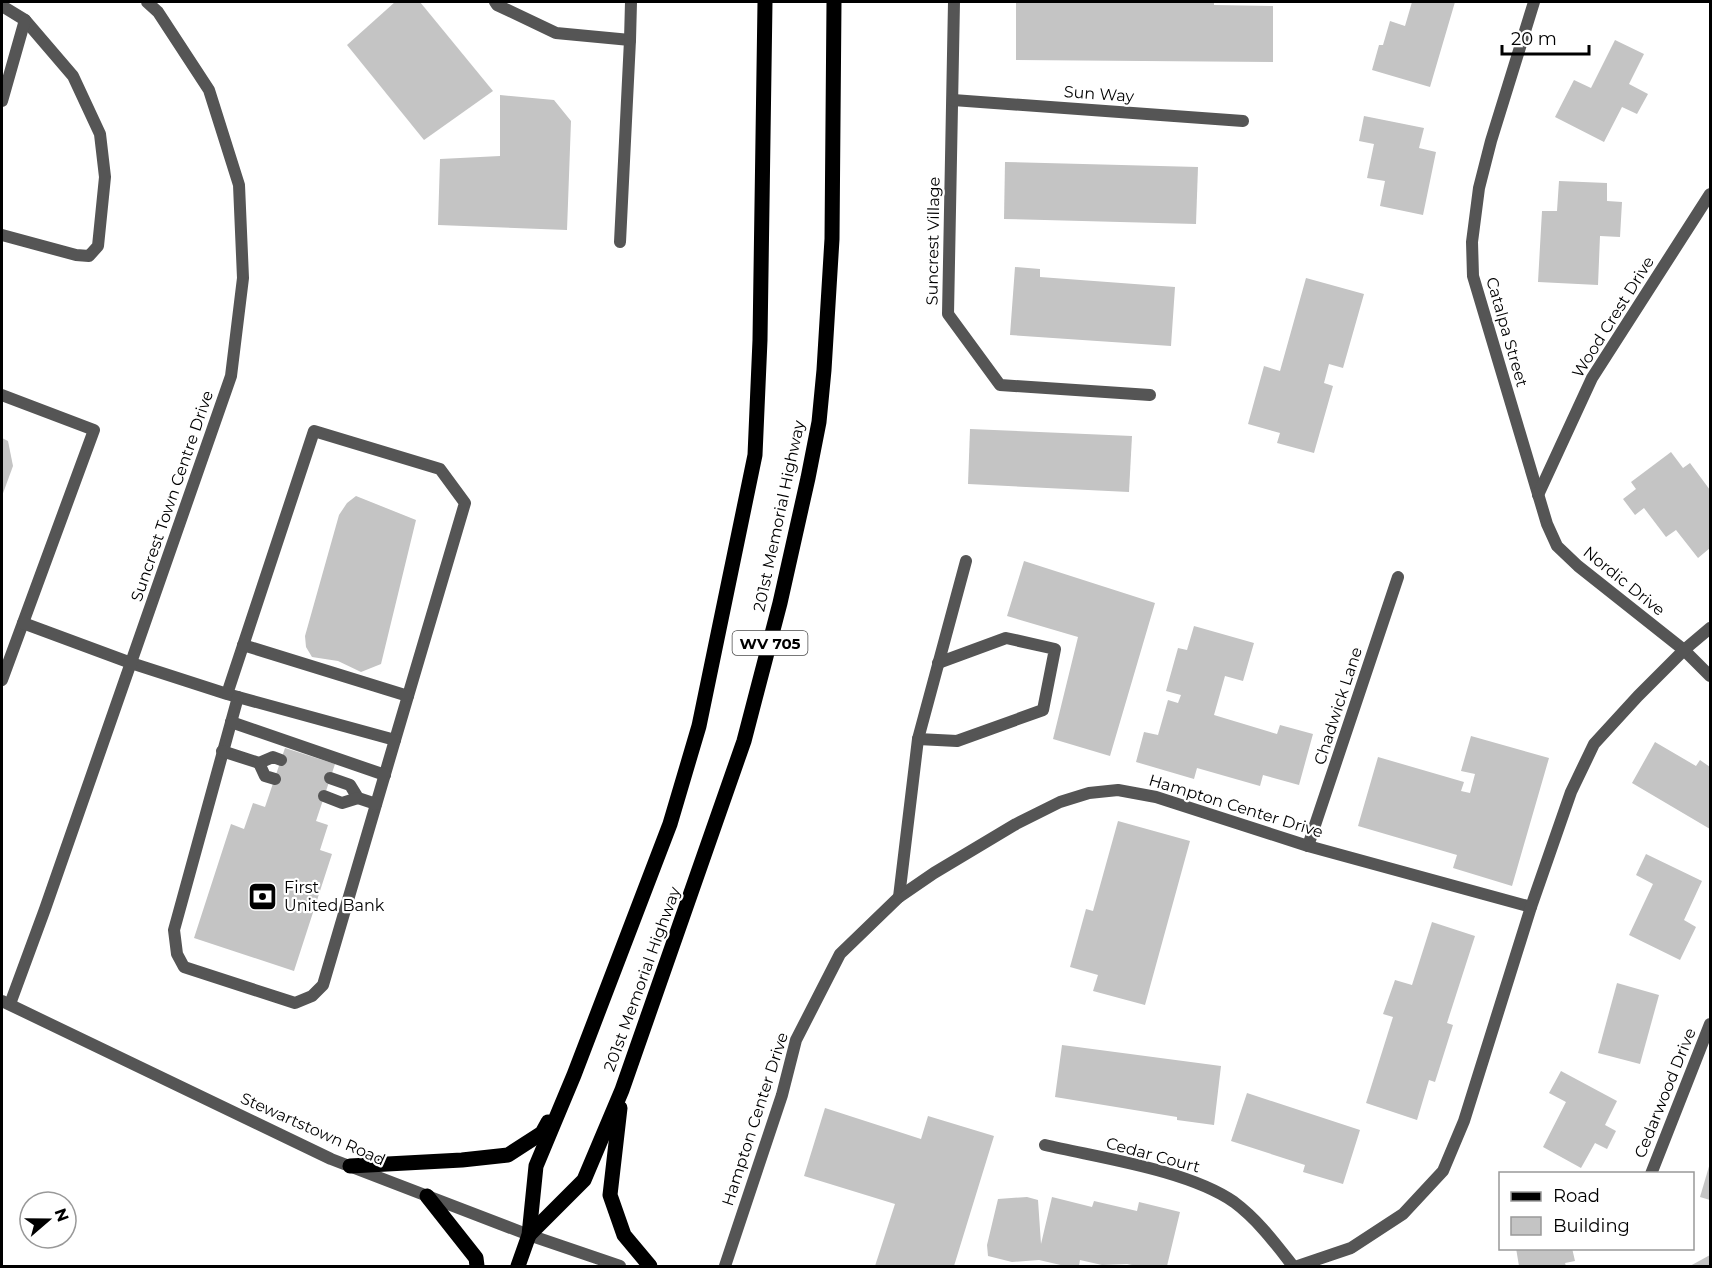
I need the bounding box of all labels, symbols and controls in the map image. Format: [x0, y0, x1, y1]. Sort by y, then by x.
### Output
scale bar [1502, 18, 1589, 56]
text: 20 m [1511, 28, 1557, 50]
street label: Sun Way [1063, 82, 1135, 106]
street label: Suncrest Village [922, 177, 944, 305]
street label: Wood Crest Drive [1568, 253, 1658, 381]
street label: Catalpa Street [1482, 275, 1532, 390]
street label: Suncrest Town Centre Drive [127, 388, 217, 604]
street label: 201st Memorial Highway [749, 418, 809, 613]
street label: Nordic Drive [1579, 542, 1669, 620]
road number: WV 705 [732, 631, 808, 655]
street label: Chadwick Lane [1310, 645, 1366, 767]
street label: Hampton Center Drive [1147, 770, 1325, 842]
place label: First United Bank [284, 878, 385, 915]
bank icon: First United Bank [247, 880, 279, 912]
street label: 201st Memorial Highway [600, 884, 684, 1074]
street label: Cedarwood Drive [1630, 1025, 1700, 1161]
street label: Hampton Center Drive [718, 1030, 792, 1208]
street label: Stewartstown Road [238, 1088, 388, 1170]
street label: Cedar Court [1104, 1133, 1203, 1177]
legend [1499, 1172, 1694, 1250]
text: Road [1553, 1185, 1600, 1207]
north arrow [18, 1190, 78, 1250]
text: N [50, 1206, 73, 1224]
text: Building [1553, 1215, 1630, 1237]

